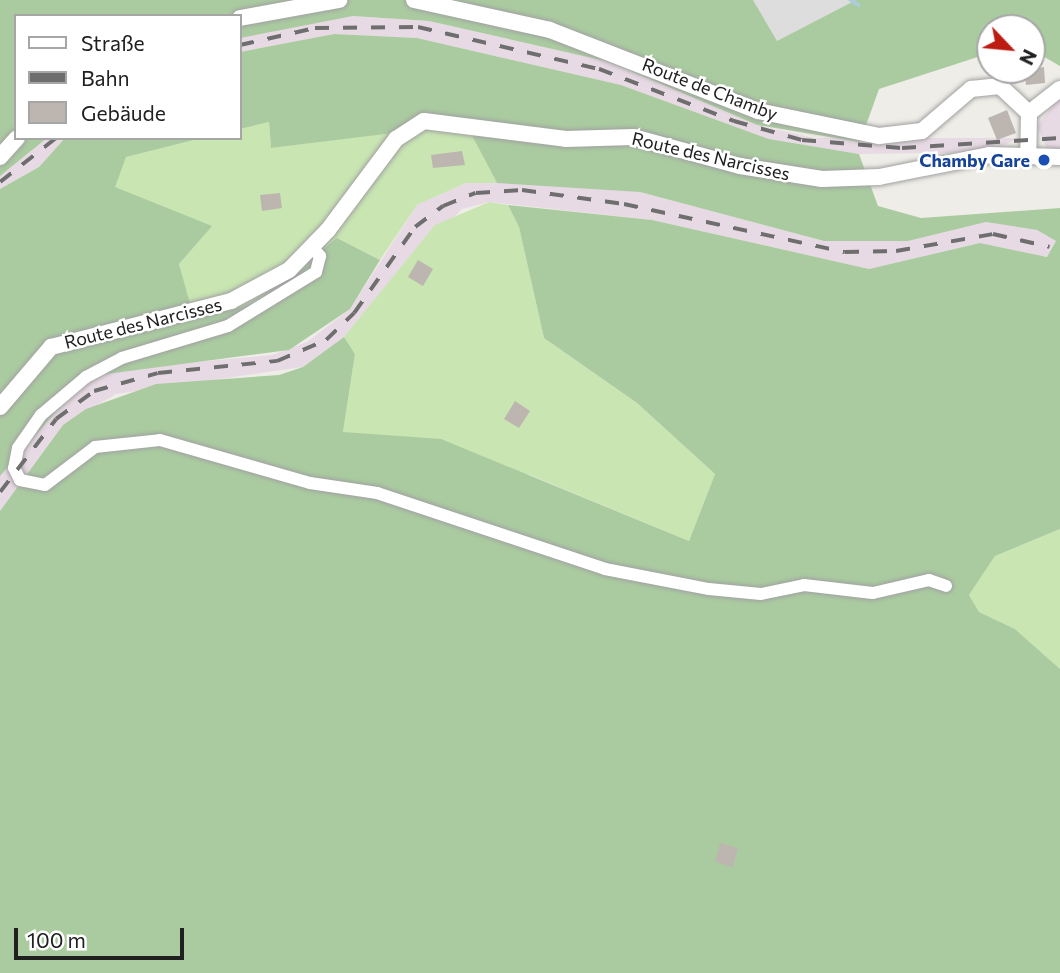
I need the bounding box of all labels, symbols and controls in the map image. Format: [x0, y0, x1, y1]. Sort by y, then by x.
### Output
legend [14, 14, 242, 140]
north arrow [976, 14, 1046, 84]
text: Straße [81, 30, 145, 55]
text: N [1015, 46, 1042, 69]
street label: Route de Chamby [639, 53, 781, 125]
text: Bahn [81, 65, 130, 90]
text: Gebäude [81, 100, 166, 125]
street label: Route des Narcisses [630, 127, 792, 185]
place label: Chamby Gare [919, 149, 1030, 171]
marker: Chamby Gare [1036, 152, 1052, 168]
street label: Route des Narcisses [62, 293, 224, 353]
scale bar [18, 914, 187, 958]
text: 100 m [27, 927, 86, 952]

